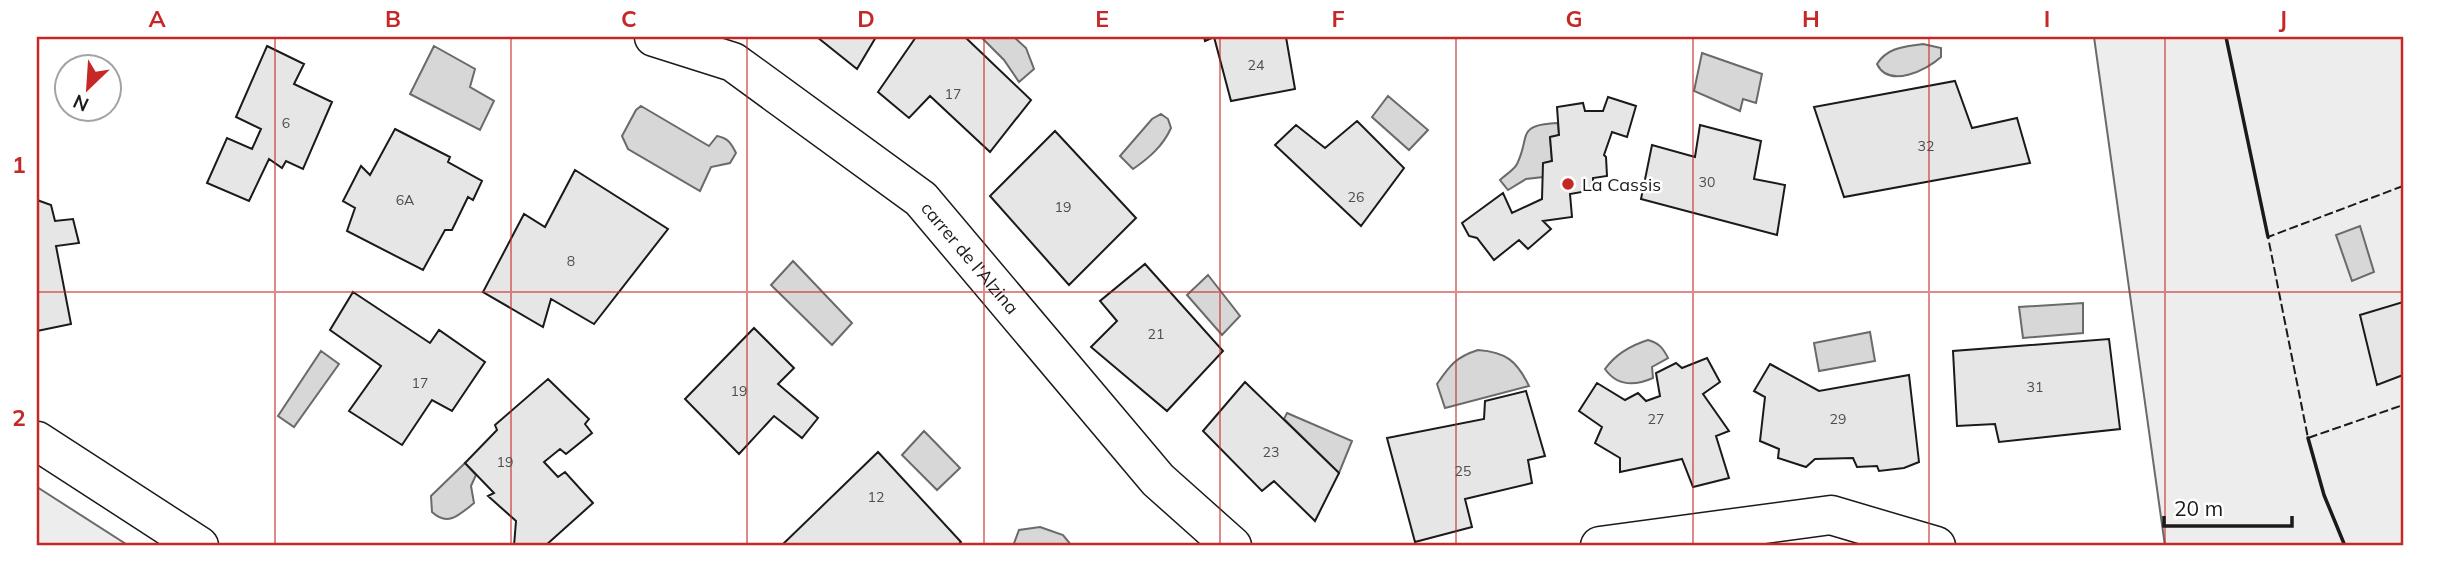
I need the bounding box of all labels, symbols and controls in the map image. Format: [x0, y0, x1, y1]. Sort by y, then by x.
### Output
text: A [148, 4, 166, 33]
text: B [385, 4, 401, 33]
text: C [621, 4, 637, 33]
text: D [857, 4, 875, 33]
text: E [1095, 4, 1109, 33]
text: F [1331, 4, 1345, 33]
text: G [1565, 4, 1583, 33]
text: H [1802, 4, 1820, 33]
text: I [2044, 4, 2050, 33]
text: J [2279, 4, 2287, 33]
north arrow [52, 52, 122, 122]
house number: 24 [1248, 56, 1265, 74]
house number: 17 [945, 85, 961, 103]
text: N [69, 89, 92, 117]
house number: 6 [282, 114, 290, 132]
house number: 32 [1918, 137, 1934, 155]
text: 1 [12, 150, 26, 179]
place label: La Cassis [1582, 173, 1661, 196]
house number: 30 [1699, 173, 1715, 191]
marker: La Cassis [1560, 176, 1576, 192]
house number: 26 [1348, 188, 1364, 206]
house number: 6A [396, 191, 415, 209]
street label: carrer de l'Alzina [916, 197, 1024, 318]
house number: 19 [1055, 198, 1071, 216]
house number: 8 [567, 252, 575, 270]
house number: 21 [1148, 325, 1164, 343]
house number: 17 [412, 374, 428, 392]
house number: 31 [2027, 378, 2043, 396]
house number: 19 [731, 382, 747, 400]
text: 2 [12, 403, 26, 432]
house number: 27 [1648, 410, 1664, 428]
house number: 29 [1830, 410, 1846, 428]
house number: 23 [1263, 443, 1279, 461]
house number: 19 [497, 453, 513, 471]
house number: 25 [1455, 462, 1471, 480]
scale bar [2164, 485, 2291, 529]
house number: 12 [868, 488, 884, 506]
text: 20 m [2174, 495, 2223, 521]

